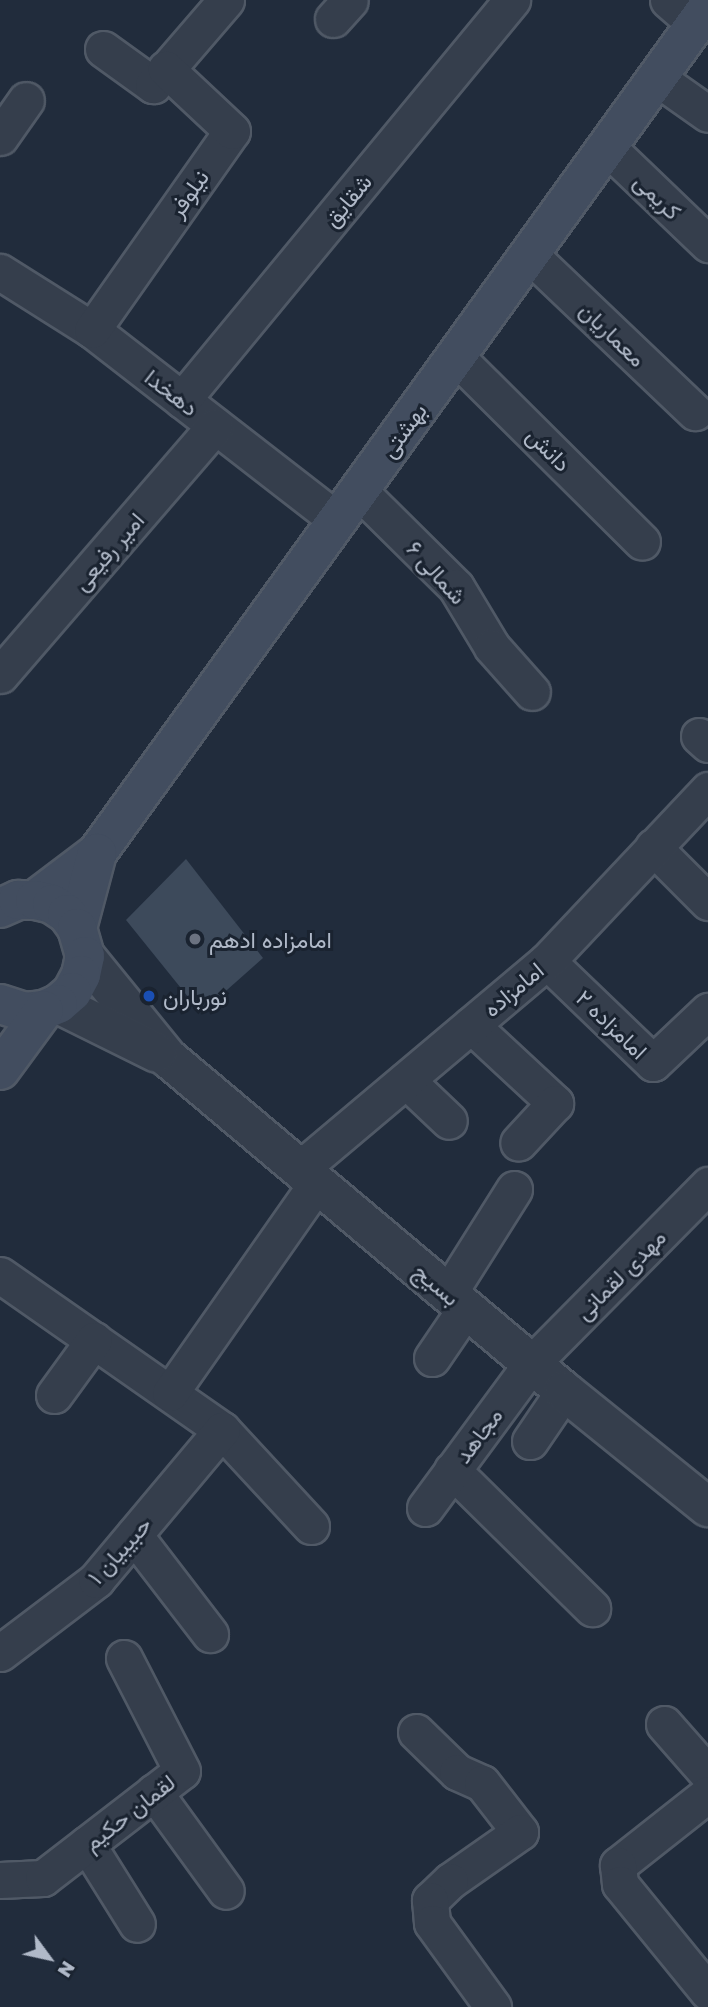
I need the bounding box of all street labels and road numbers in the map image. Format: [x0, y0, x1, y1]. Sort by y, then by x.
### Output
street label: نیلوفر [162, 164, 214, 222]
street label: کریمی [629, 167, 687, 225]
street label: شقایق [317, 168, 377, 232]
street label: معماریان [574, 296, 652, 372]
street label: دهخدا [140, 363, 204, 421]
street label: بهشتی [374, 397, 432, 463]
street label: دانش [521, 421, 577, 477]
street label: امیر رفیعی [67, 506, 149, 596]
street label: شمالی ۶ [401, 535, 473, 609]
street label: امامزاده [477, 956, 549, 1022]
street label: امامزاده ۲ [571, 983, 653, 1065]
street label: مهدی لقمانی [569, 1223, 671, 1325]
street label: بسیج [408, 1257, 466, 1311]
street label: مجاهد [448, 1402, 508, 1468]
street label: حبیبیان ۱ [81, 1510, 157, 1590]
street label: لقمان حکیم [78, 1768, 180, 1856]

